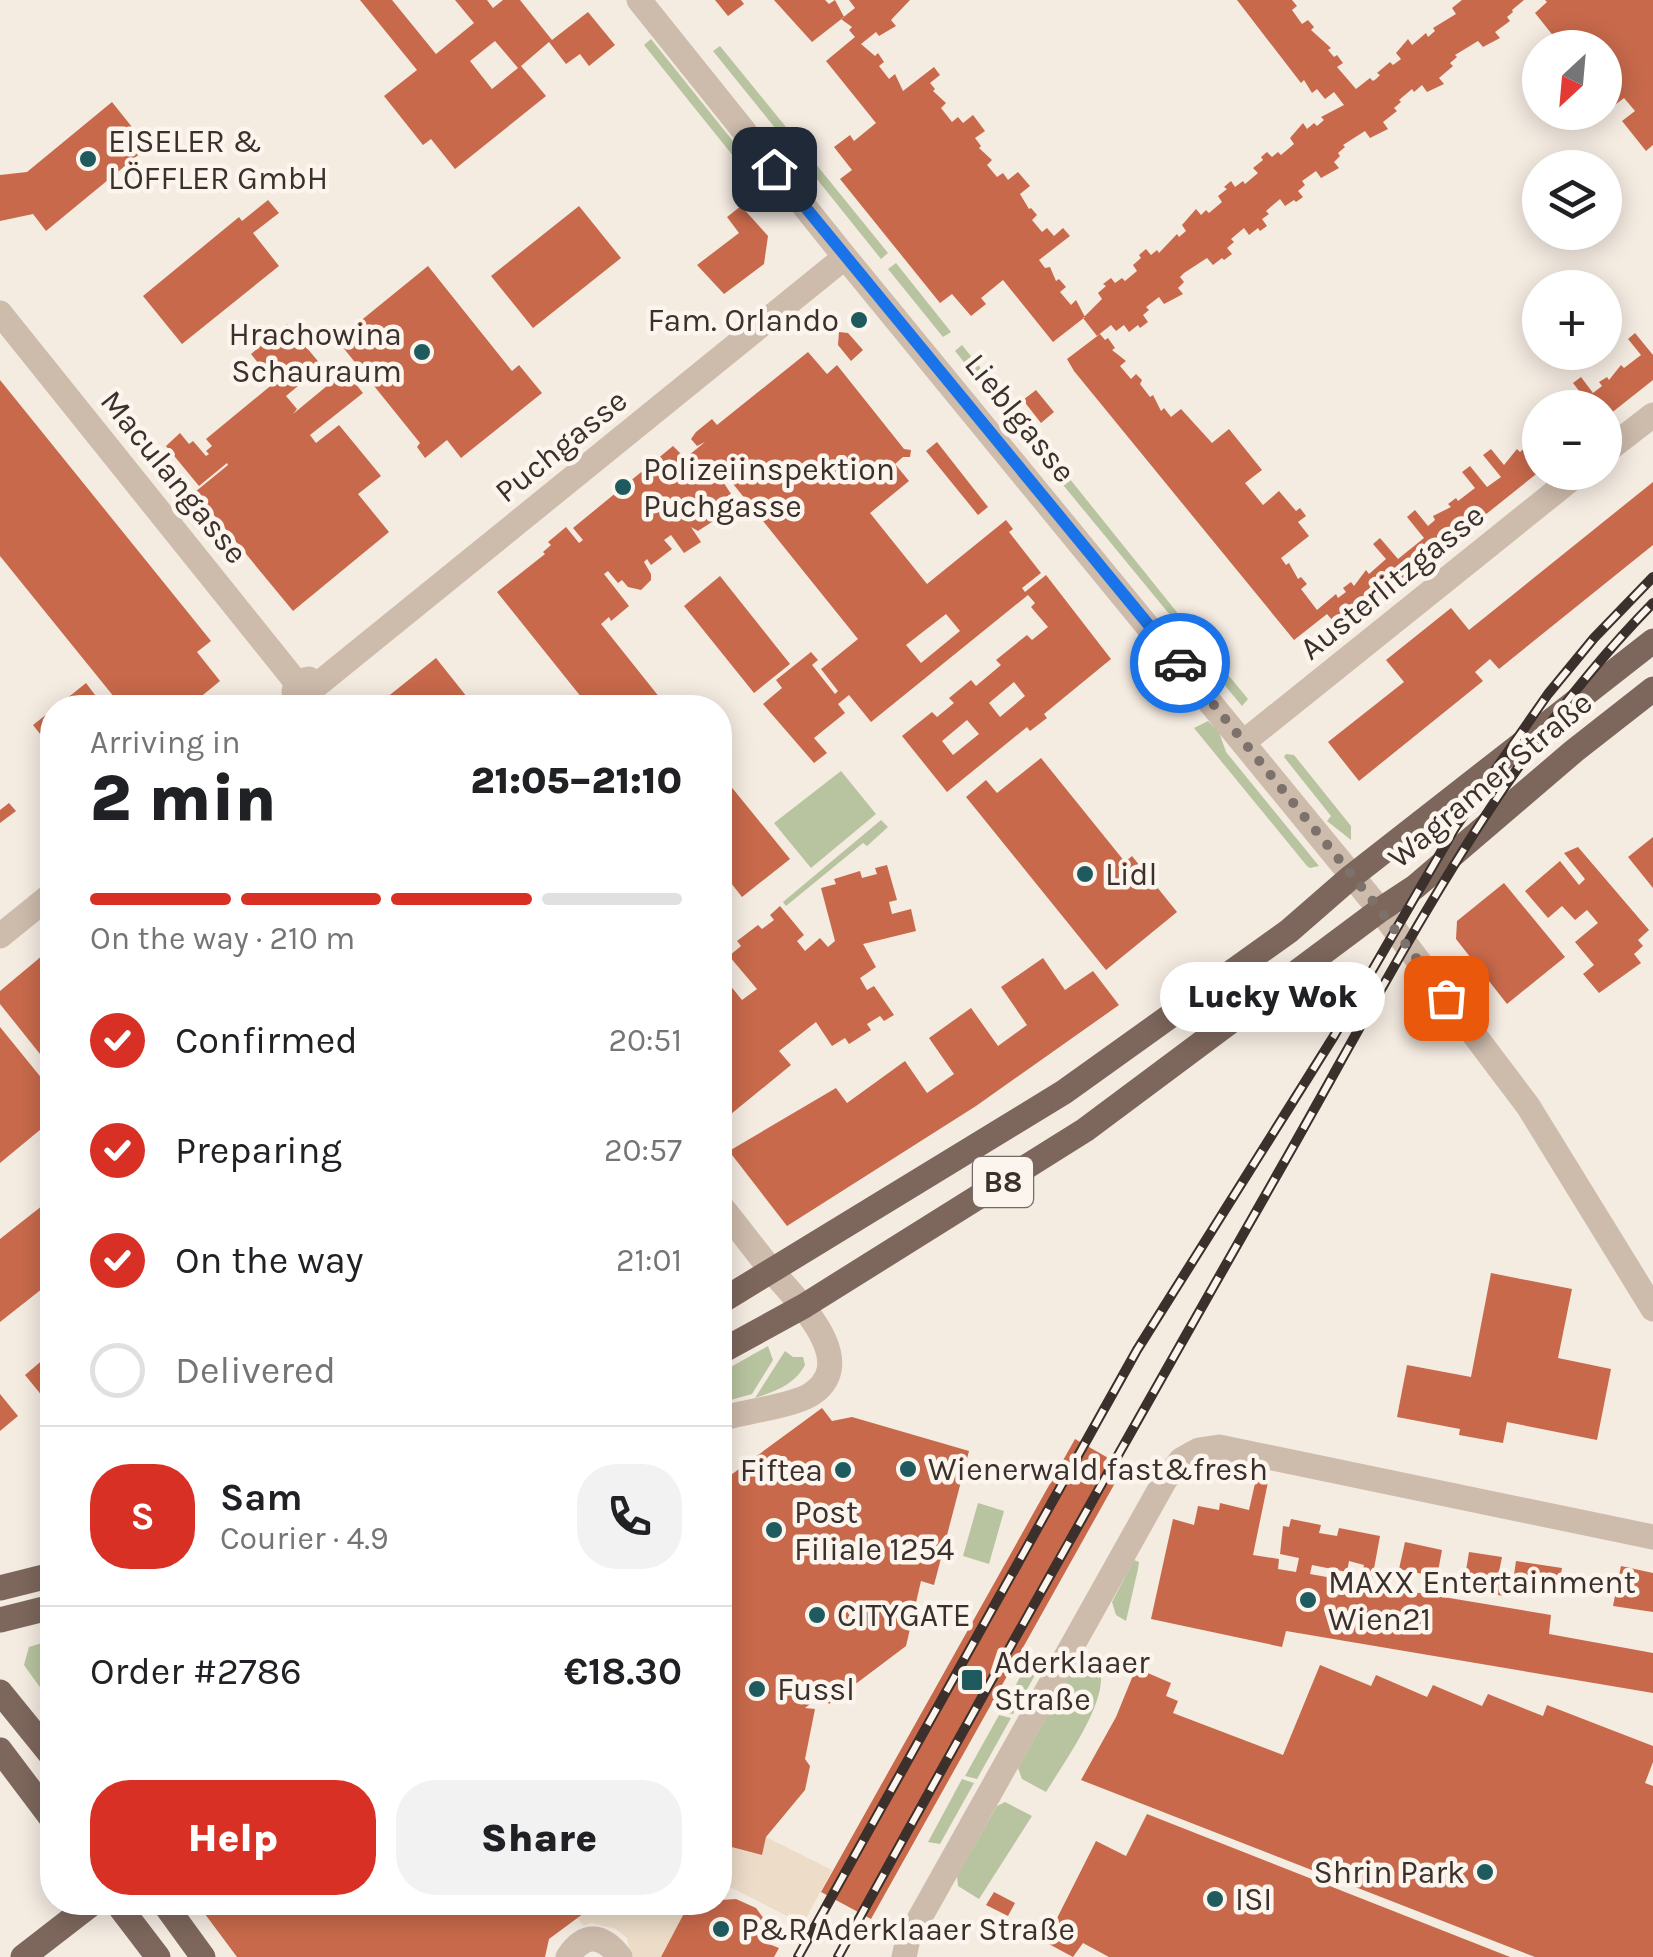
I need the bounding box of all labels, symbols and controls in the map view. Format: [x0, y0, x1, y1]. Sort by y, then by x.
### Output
north arrow [1522, 30, 1622, 130]
map controls [1522, 30, 1622, 490]
place label: EISELER & LÖFFLER GmbH [108, 123, 328, 197]
pin [732, 127, 817, 212]
icon: home [747, 142, 802, 197]
marker: EISELER & LÖFFLER GmbH [77, 148, 99, 170]
button: layers [1522, 150, 1622, 250]
button: + [1522, 270, 1622, 370]
place label: Fam. Orlando [648, 302, 839, 339]
marker: Fam. Orlando [848, 309, 870, 331]
place label: Hrachowina Schauraum [228, 316, 402, 390]
marker: Hrachowina Schauraum [411, 341, 433, 363]
street label: Lieblgasse [957, 346, 1083, 490]
street label: Puchgasse [488, 382, 634, 510]
street label: Maculangasse [93, 383, 255, 571]
button: − [1522, 390, 1622, 490]
place label: Polizeiinspektion Puchgasse [643, 451, 895, 525]
marker: Polizeiinspektion Puchgasse [612, 476, 634, 498]
street label: Austerlitzgasse [1293, 496, 1491, 668]
courier [1130, 613, 1230, 713]
icon: car [1153, 636, 1208, 691]
street label: Wagramer Straße [1381, 684, 1599, 876]
text: Arriving in [90, 724, 241, 761]
text: 21:05–21:10 [471, 758, 682, 803]
text: 2 min [90, 760, 276, 836]
place label: Lidl [1105, 856, 1157, 893]
marker: Lidl [1074, 863, 1096, 885]
text: On the way · 210 m [90, 920, 355, 957]
pin [1404, 956, 1489, 1041]
callout: Lucky Wok [1161, 963, 1386, 1033]
icon: bag [1419, 971, 1474, 1026]
text: Lucky Wok [1188, 978, 1357, 1015]
icon: check [90, 1013, 145, 1068]
text: Confirmed [175, 1018, 358, 1063]
text: 20:51 [608, 1022, 682, 1059]
icon: check [90, 1123, 145, 1178]
text: Preparing [175, 1128, 342, 1173]
text: 20:57 [604, 1132, 682, 1169]
road number: B8 [973, 1157, 1033, 1207]
icon: check [90, 1233, 145, 1288]
text: On the way [175, 1238, 363, 1283]
text: 21:01 [616, 1242, 682, 1279]
text: Delivered [175, 1348, 336, 1393]
place label: Wienerwald fast&fresh [928, 1451, 1268, 1488]
place label: Fiftea [740, 1452, 823, 1489]
marker: Wienerwald fast&fresh [897, 1458, 919, 1480]
marker: Fiftea [832, 1459, 854, 1481]
button: phone [577, 1464, 682, 1569]
text: Sam [220, 1475, 303, 1520]
text: S [130, 1494, 155, 1539]
place label: Post Filiale 1254 [794, 1494, 955, 1568]
marker: Post Filiale 1254 [763, 1519, 785, 1541]
text: Courier · 4.9 [220, 1520, 389, 1557]
place label: MAXX Entertainment Wien21 [1328, 1564, 1636, 1638]
marker: MAXX Entertainment Wien21 [1297, 1589, 1319, 1611]
place label: CITYGATE [837, 1597, 971, 1634]
marker: CITYGATE [806, 1604, 828, 1626]
place label: Aderklaaer Straße [994, 1644, 1150, 1718]
text: Order #2786 [90, 1649, 302, 1694]
text: €18.30 [564, 1649, 682, 1694]
marker: Aderklaaer Straße [959, 1667, 985, 1693]
place label: Fussl [777, 1671, 855, 1708]
marker: Fussl [746, 1678, 768, 1700]
button: Help [90, 1780, 376, 1895]
button: Share [396, 1780, 682, 1895]
place label: Shrin Park [1313, 1854, 1465, 1891]
marker: Shrin Park [1474, 1861, 1496, 1883]
place label: ISI [1235, 1881, 1272, 1918]
marker: ISI [1204, 1888, 1226, 1910]
place label: P&R Aderklaaer Straße [741, 1911, 1075, 1948]
marker: P&R Aderklaaer Straße [710, 1918, 732, 1940]

